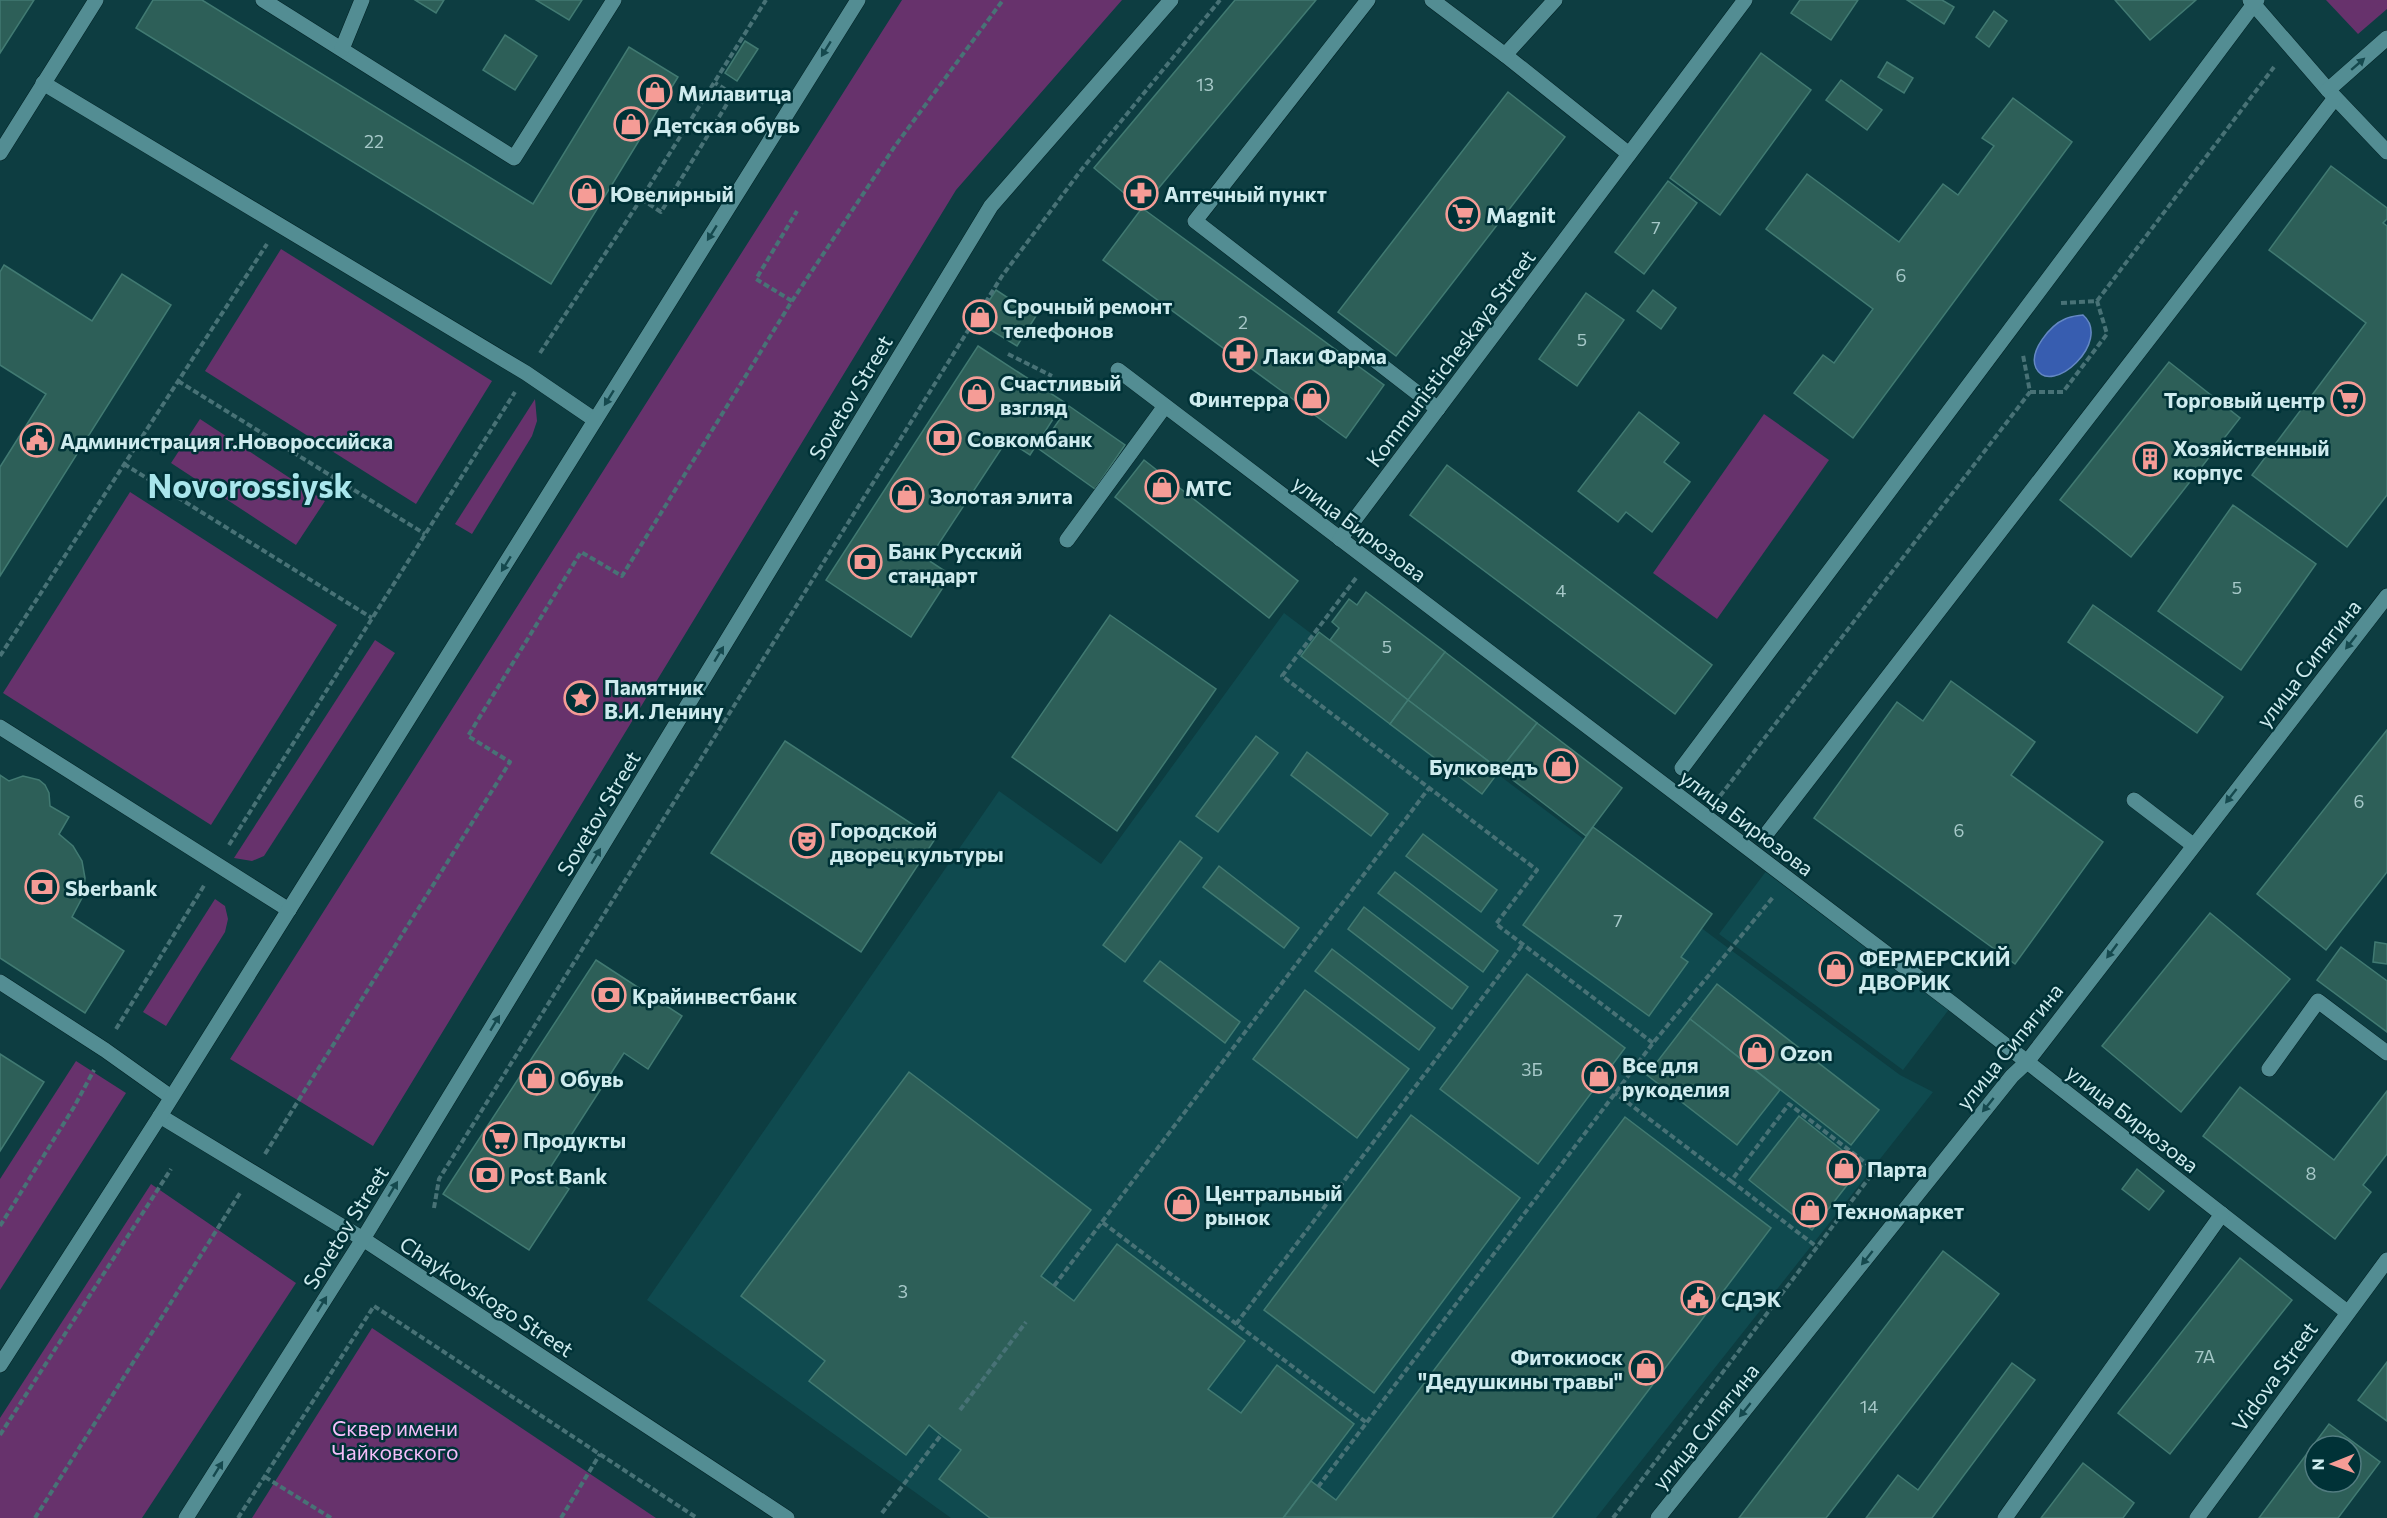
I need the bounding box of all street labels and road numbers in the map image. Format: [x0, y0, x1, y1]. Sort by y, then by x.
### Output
street label: Kommunisticheskaya Street [1360, 244, 1540, 472]
street label: Sovetov Street [803, 330, 897, 464]
street label: улица Бирюзова [1288, 470, 1432, 586]
street label: улица Сипягина [2250, 594, 2366, 732]
street label: Sovetov Street [551, 746, 645, 880]
street label: улица Бирюзова [1675, 764, 1819, 880]
street label: улица Сипягина [1951, 978, 2067, 1114]
street label: улица Бирюзова [2062, 1059, 2204, 1177]
street label: Sovetov Street [297, 1161, 393, 1293]
street label: Chaykovskogo Street [396, 1231, 578, 1361]
street label: Vidova Street [2226, 1316, 2322, 1436]
street label: улица Сипягина [1647, 1358, 1763, 1494]

